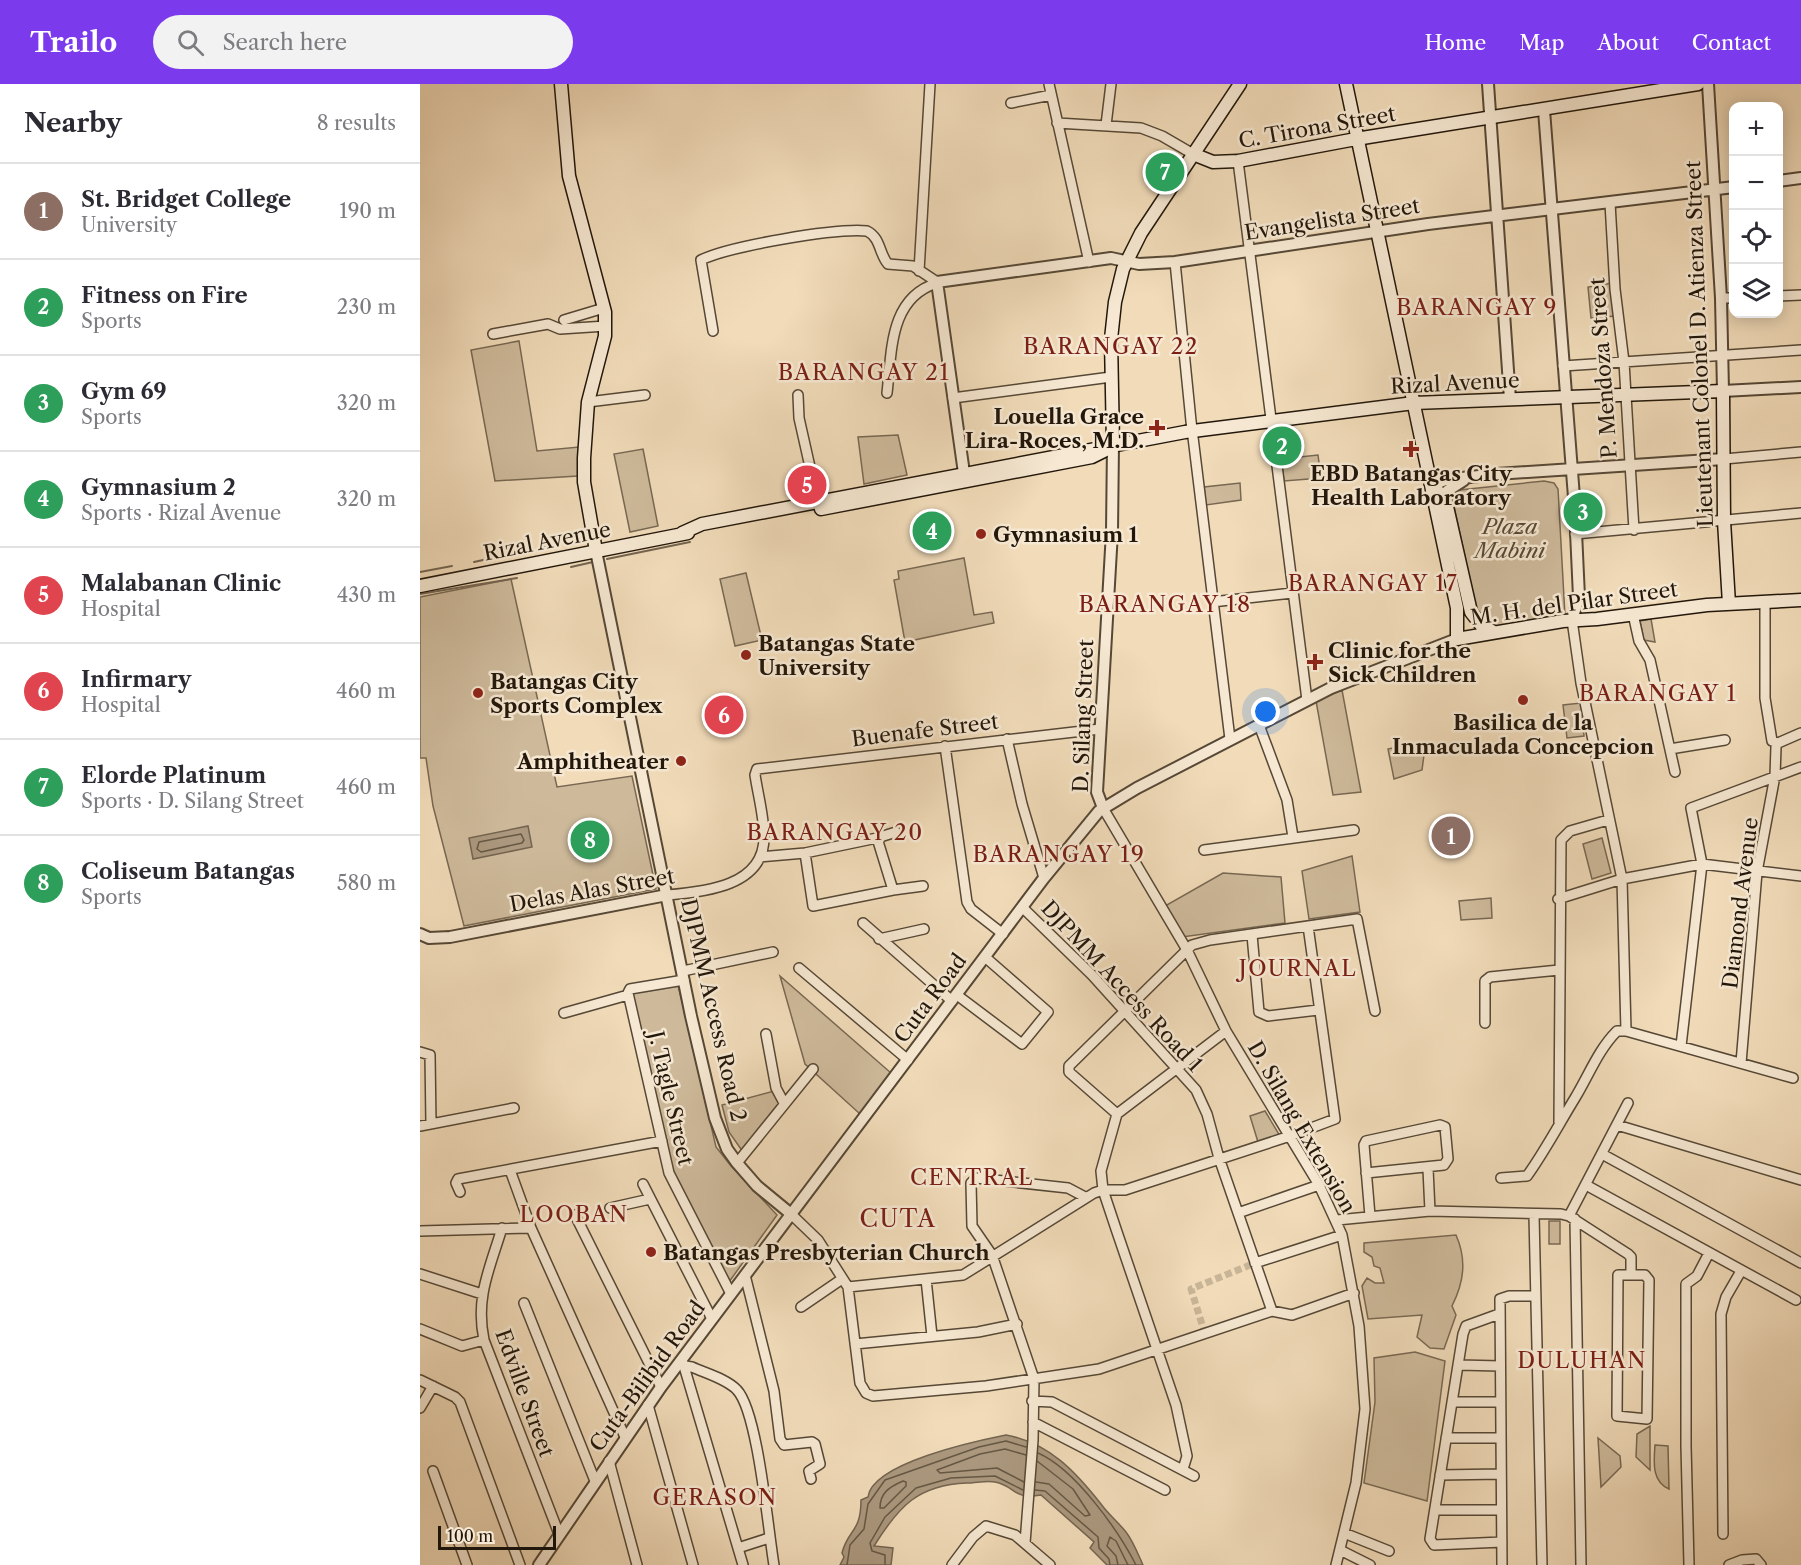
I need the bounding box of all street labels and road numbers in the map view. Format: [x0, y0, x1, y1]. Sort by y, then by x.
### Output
street label: C. Tirona Street [1236, 101, 1398, 153]
street label: Lieutenant Colonel D. Atienza Street [1680, 160, 1718, 528]
street label: Evangelista Street [1243, 193, 1422, 245]
street label: P. Mendoza Street [1584, 276, 1622, 459]
street label: Rizal Avenue [1390, 367, 1520, 399]
street label: Rizal Avenue [481, 516, 613, 566]
street label: M. H. del Pilar Street [1469, 576, 1680, 630]
street label: D. Silang Street [1068, 638, 1098, 793]
street label: Buenafe Street [850, 709, 1000, 751]
street label: Diamond Avenue [1717, 816, 1763, 990]
street label: Delas Alas Street [508, 863, 677, 917]
street label: DJPMM Access Road 1 [1036, 895, 1208, 1077]
street label: DJPMM Access Road 2 [676, 896, 752, 1124]
street label: Cuta Road [888, 948, 972, 1047]
street label: J. Tagle Street [643, 1026, 699, 1168]
street label: D. Silang Extension [1243, 1037, 1361, 1217]
street label: Cuta-Bilibid Road [584, 1296, 710, 1456]
street label: Edville Street [490, 1326, 560, 1461]

